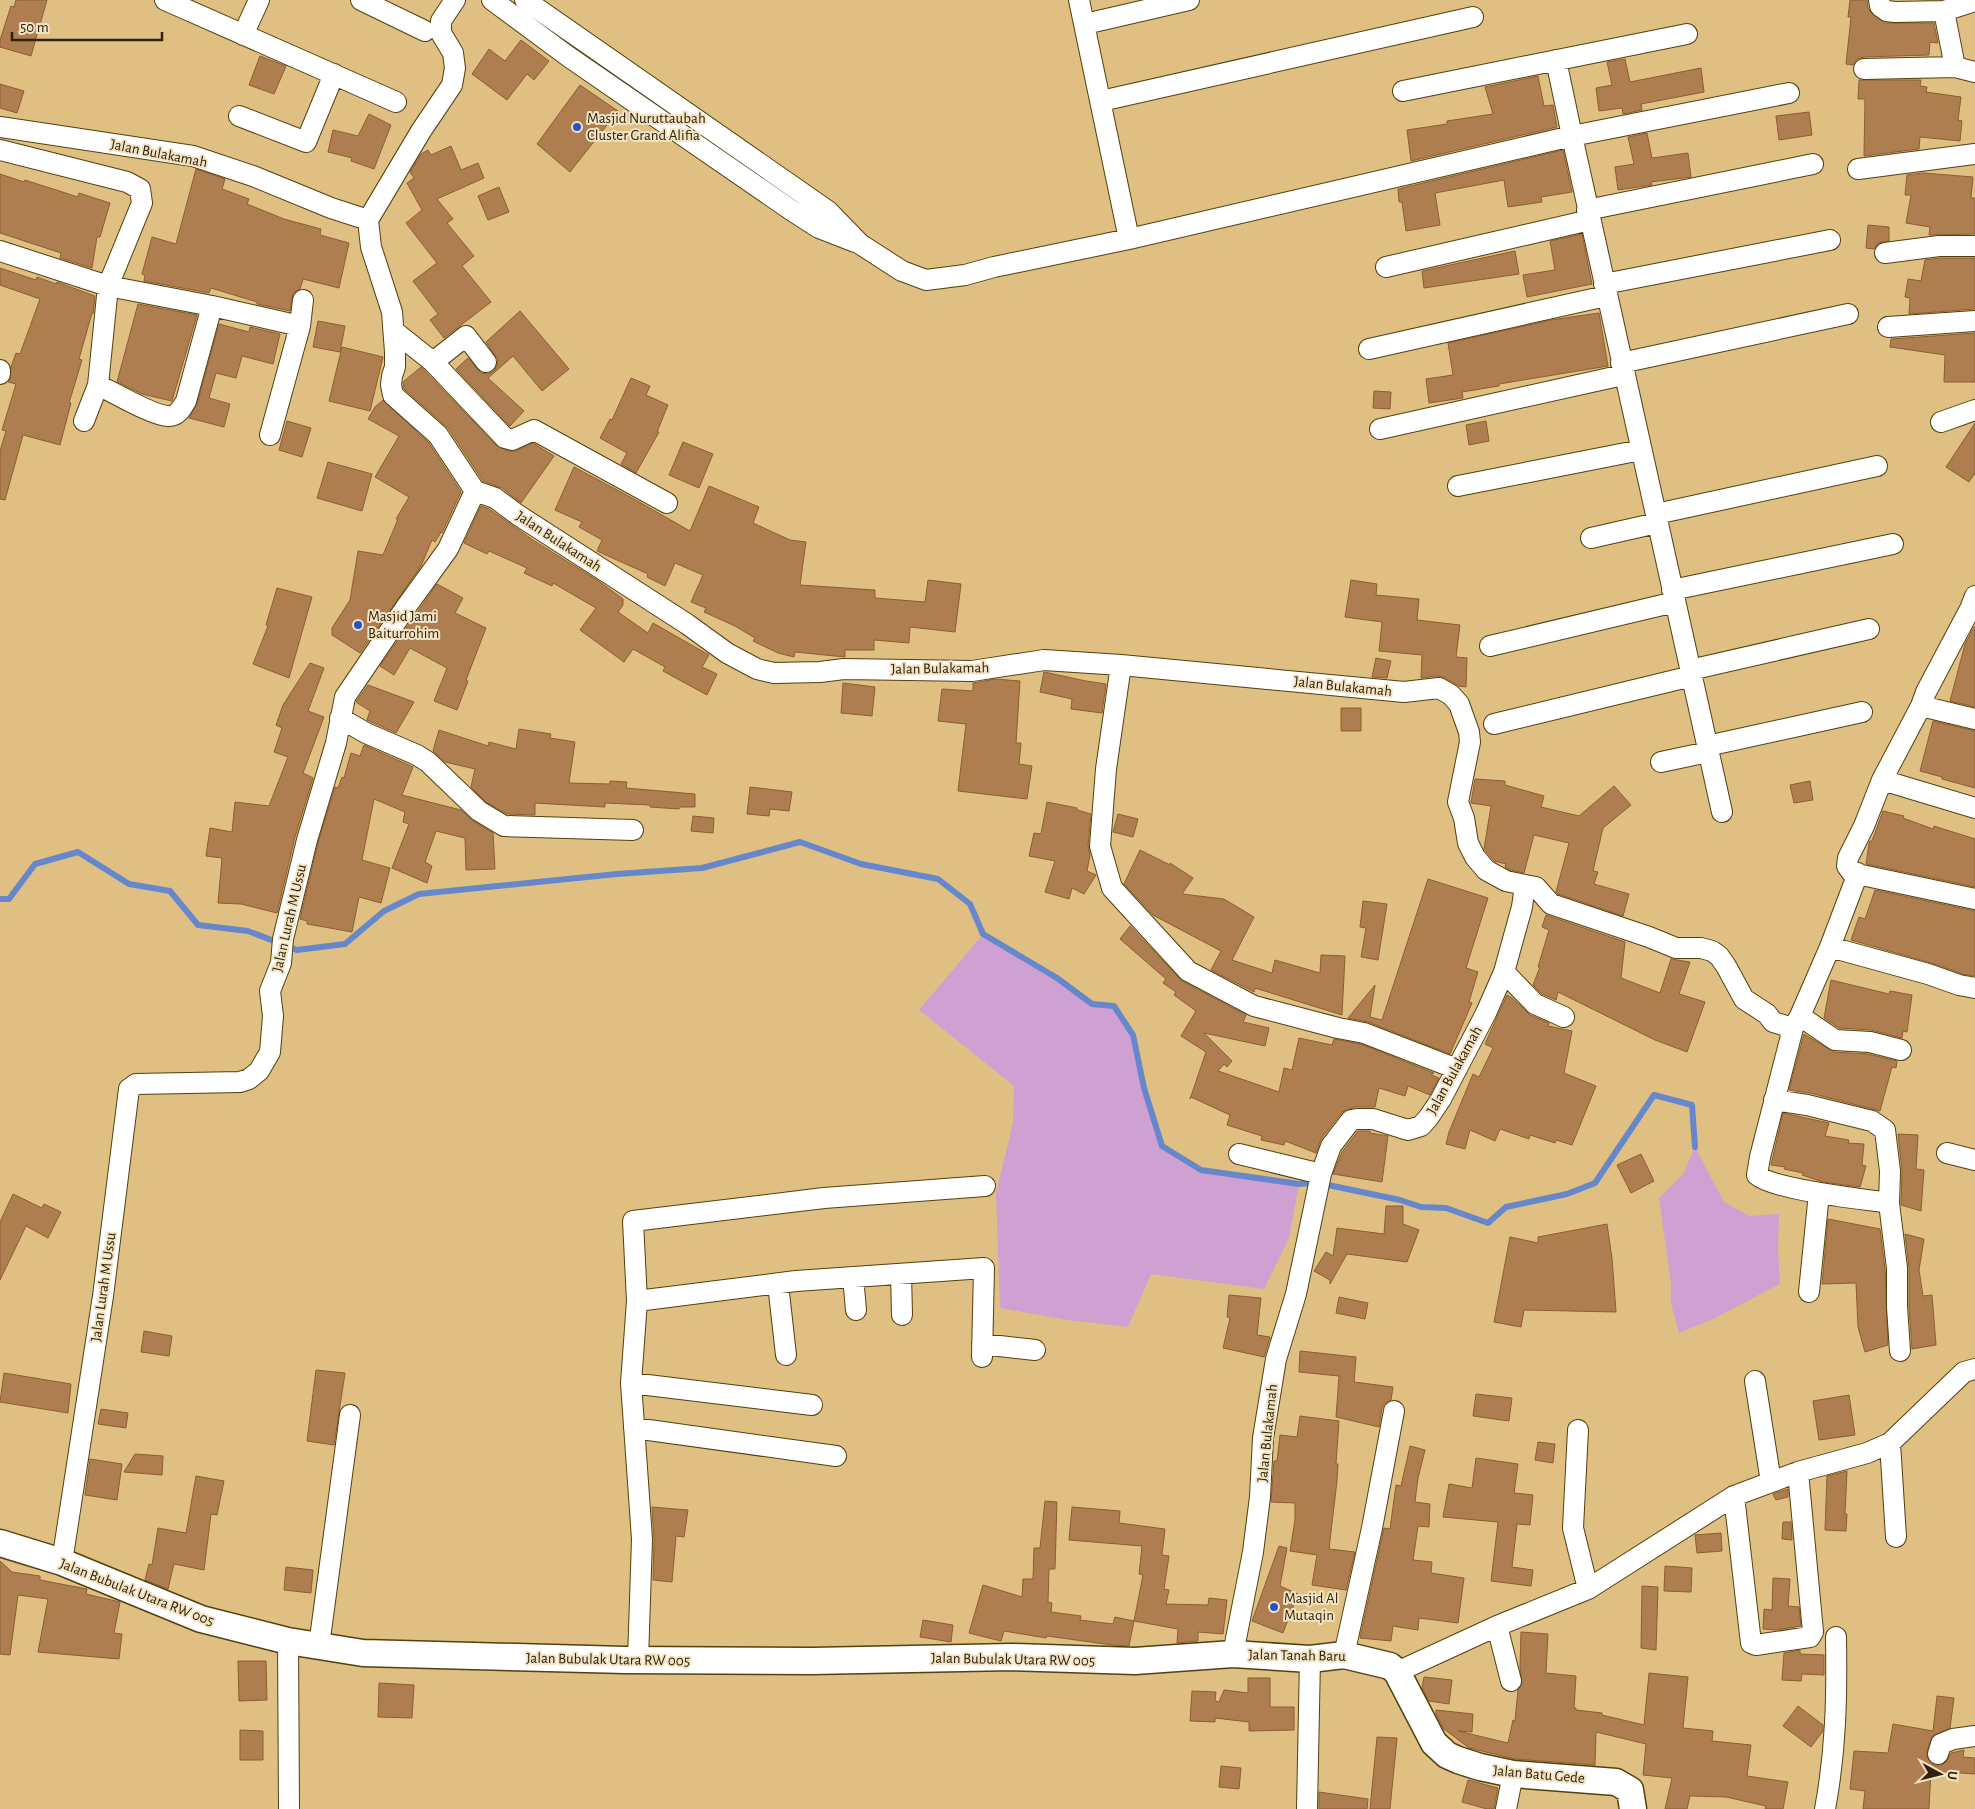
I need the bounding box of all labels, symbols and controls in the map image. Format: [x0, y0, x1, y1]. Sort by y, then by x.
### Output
scale bar [12, 10, 162, 42]
text: 50 m [20, 20, 49, 35]
place label: Masjid Nuruttaubah Cluster Grand Alifia [587, 111, 706, 143]
marker: Masjid Nuruttaubah Cluster Grand Alifia [571, 121, 583, 133]
street label: Jalan Bulakamah [109, 137, 209, 170]
street label: Jalan Bulakamah [513, 508, 604, 574]
place label: Masjid Jami Baiturrohim [368, 609, 439, 641]
marker: Masjid Jami Baiturrohim [352, 619, 364, 631]
street label: Jalan Bulakamah [891, 660, 989, 677]
street label: Jalan Bulakamah [1293, 674, 1393, 699]
street label: Jalan Lurah M Ussu [270, 862, 309, 973]
street label: Jalan Bulakamah [1424, 1024, 1485, 1117]
street label: Jalan Lurah M Ussu [88, 1231, 119, 1343]
street label: Jalan Bulakamah [1255, 1383, 1280, 1483]
street label: Jalan Bubulak Utara RW 005 [58, 1556, 216, 1629]
place label: Masjid Al Mutaqin [1284, 1591, 1338, 1623]
marker: Masjid Al Mutaqin [1268, 1601, 1280, 1613]
street label: Jalan Tanah Baru [1248, 1647, 1346, 1664]
street label: Jalan Bubulak Utara RW 005 [526, 1651, 690, 1668]
street label: Jalan Bubulak Utara RW 005 [931, 1651, 1095, 1668]
north arrow [1915, 1749, 1965, 1799]
street label: Jalan Batu Gede [1492, 1763, 1586, 1786]
text: U [1944, 1770, 1959, 1781]

